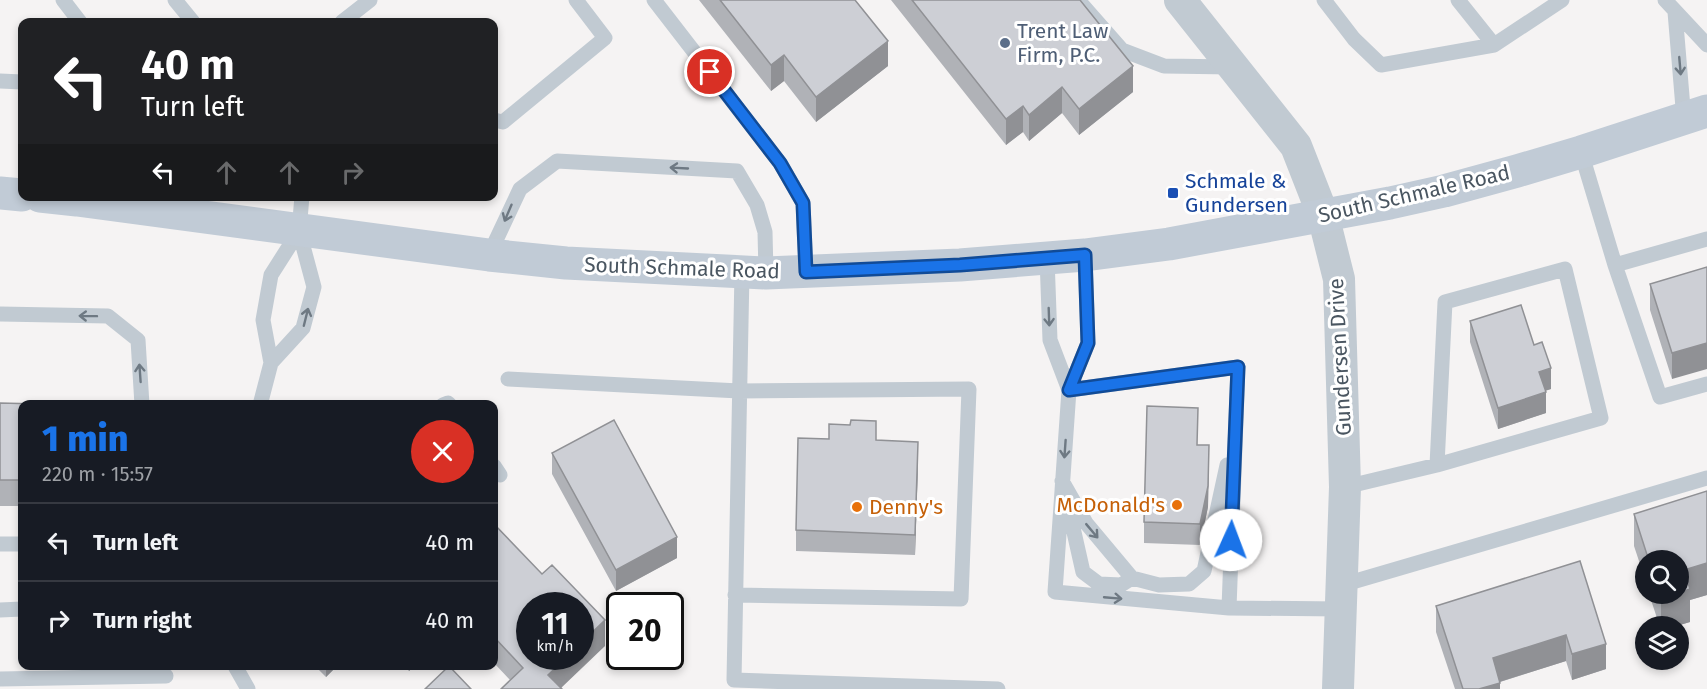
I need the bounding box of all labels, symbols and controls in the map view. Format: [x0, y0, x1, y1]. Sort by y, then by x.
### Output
place label: Trent Law Firm, P.C. [1017, 18, 1108, 68]
marker: Trent Law Firm, P.C. [998, 36, 1012, 50]
text: 40 m [141, 40, 235, 90]
icon: left [42, 42, 120, 120]
pin [684, 46, 735, 97]
icon: arrive [693, 55, 726, 88]
one-way arrow [1675, 55, 1686, 75]
text: Turn left [141, 91, 244, 123]
icon: left [147, 156, 180, 189]
icon: ahead [210, 156, 243, 189]
icon: ahead [273, 156, 306, 189]
icon: right [336, 156, 369, 189]
street label: South Schmale Road [1316, 159, 1512, 229]
one-way arrow [669, 162, 689, 173]
place label: Schmale & Gundersen [1185, 168, 1288, 218]
marker: Schmale & Gundersen [1166, 186, 1180, 200]
one-way arrow [502, 203, 513, 221]
street label: South Schmale Road [584, 252, 780, 284]
street label: Gundersen Drive [1323, 277, 1357, 437]
one-way arrow [1043, 306, 1055, 326]
one-way arrow [300, 308, 312, 327]
one-way arrow [78, 310, 98, 321]
one-way arrow [134, 363, 145, 383]
text: 1 min [42, 417, 128, 461]
button: close [411, 420, 474, 483]
one-way arrow [1059, 438, 1070, 458]
text: 220 m · 15:57 [42, 462, 153, 486]
place label: McDonald's [1057, 492, 1165, 518]
place label: Denny's [869, 494, 943, 520]
marker: McDonald's [1170, 498, 1184, 512]
marker: Denny's [850, 500, 864, 514]
position arrow [1199, 508, 1263, 572]
one-way arrow [1086, 523, 1099, 539]
icon: left [42, 526, 75, 559]
text: Turn left [93, 529, 178, 556]
text: 40 m [425, 529, 474, 556]
map controls [1635, 550, 1689, 670]
button: search [1635, 550, 1689, 604]
speed limit sign: 20 [606, 592, 684, 670]
one-way arrow [1102, 592, 1122, 603]
icon: right [42, 604, 75, 637]
text: 11 [541, 606, 569, 642]
text: Turn right [93, 607, 192, 634]
text: 40 m [425, 607, 474, 634]
button: layers [1635, 616, 1689, 670]
text: km/h [536, 637, 574, 655]

